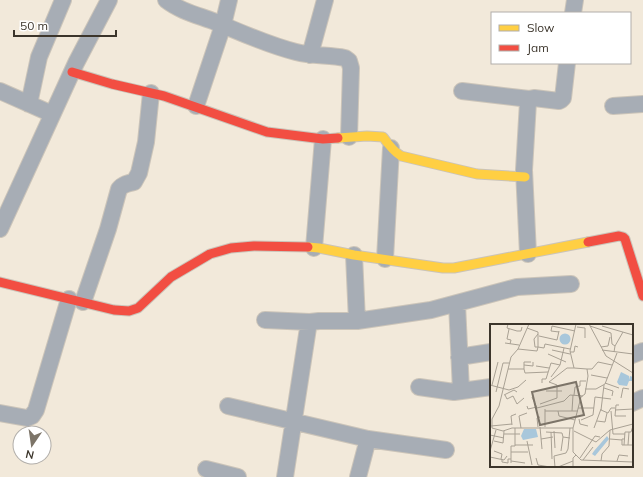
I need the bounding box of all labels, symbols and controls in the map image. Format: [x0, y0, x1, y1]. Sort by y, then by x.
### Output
scale bar [14, 12, 116, 38]
legend [491, 12, 631, 64]
text: 50 m [20, 18, 48, 33]
text: Slow [527, 20, 555, 35]
text: Jam [527, 40, 549, 55]
inset map [490, 324, 633, 467]
north arrow [12, 425, 52, 465]
text: N [24, 447, 35, 462]

